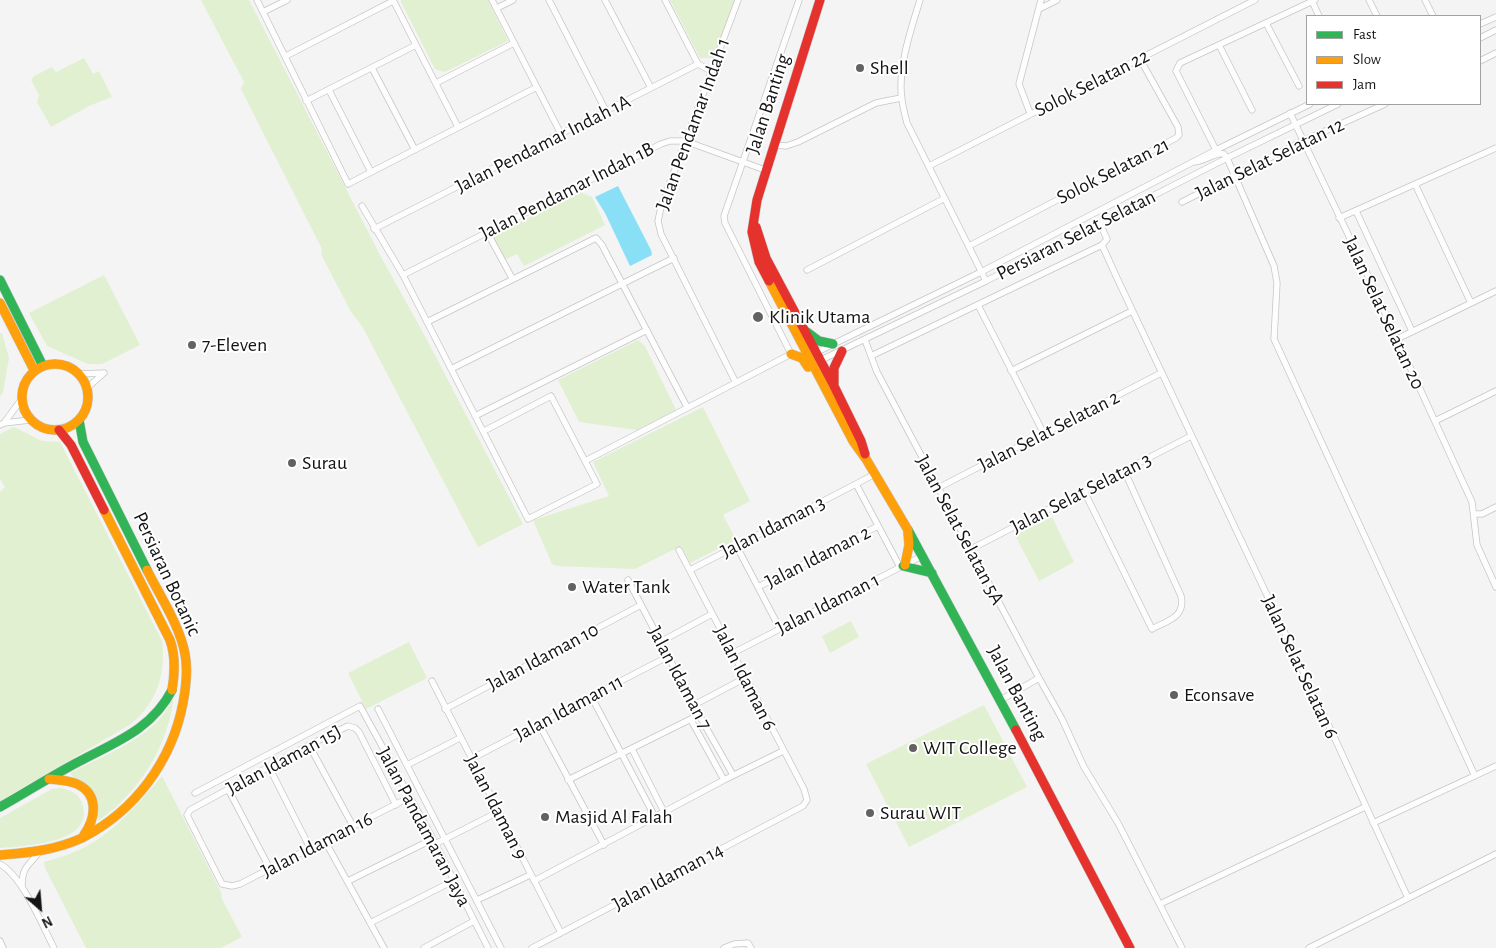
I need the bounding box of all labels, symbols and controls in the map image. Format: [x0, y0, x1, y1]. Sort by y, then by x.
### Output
legend [1306, 15, 1481, 105]
text: Fast [1353, 27, 1376, 42]
street label: Jalan Pendamar Indah 1 [651, 35, 735, 213]
street label: Solok Selatan 22 [1031, 44, 1153, 122]
street label: Jalan Banting [741, 51, 795, 157]
text: Slow [1353, 52, 1381, 67]
place label: Shell [870, 56, 909, 80]
marker: Shell [854, 62, 866, 74]
text: Jam [1353, 77, 1376, 92]
street label: Jalan Pendamar Indah 1A [451, 89, 635, 199]
street label: Jalan Selat Selatan 12 [1192, 113, 1348, 205]
street label: Solok Selatan 21 [1053, 132, 1173, 210]
street label: Jalan Pendamar Indah 1B [476, 137, 658, 245]
street label: Persiaran Selat Selatan [992, 184, 1160, 286]
street label: Jalan Selat Selatan 20 [1338, 233, 1430, 393]
place label: Klinik Utama [769, 305, 870, 329]
marker: Klinik Utama [751, 310, 765, 324]
place label: 7-Eleven [202, 333, 267, 357]
marker: 7-Eleven [186, 339, 198, 351]
street label: Jalan Selat Selatan 2 [974, 385, 1124, 477]
street label: Jalan Selat Selatan 3 [1007, 447, 1155, 539]
place label: Surau [302, 451, 347, 475]
street label: Jalan Selat Selatan 5A [910, 451, 1010, 609]
marker: Surau [286, 457, 298, 469]
street label: Jalan Idaman 3 [717, 490, 829, 564]
street label: Persiaran Botanic [128, 508, 206, 640]
street label: Jalan Idaman 2 [761, 520, 875, 594]
street label: Jalan Idaman 1 [772, 568, 884, 640]
place label: Water Tank [582, 575, 670, 599]
marker: Water Tank [566, 581, 578, 593]
street label: Jalan Selat Selatan 6 [1256, 591, 1344, 743]
street label: Jalan Idaman 10 [483, 618, 603, 696]
street label: Jalan Idaman 6 [708, 621, 782, 735]
street label: Jalan Idaman 7 [643, 622, 717, 734]
street label: Jalan Banting [982, 641, 1052, 745]
street label: Jalan Idaman 11 [511, 669, 627, 747]
place label: Econsave [1184, 683, 1255, 707]
marker: Econsave [1168, 689, 1180, 701]
street label: Jalan Idaman 15J [222, 720, 346, 800]
place label: WIT College [923, 736, 1017, 760]
marker: WIT College [907, 742, 919, 754]
street label: Jalan Pandamaran Jaya [372, 743, 476, 911]
street label: Jalan Idaman 9 [459, 750, 533, 864]
place label: Surau WIT [880, 801, 961, 825]
place label: Masjid Al Falah [555, 805, 673, 829]
street label: Jalan Idaman 16 [257, 807, 377, 883]
marker: Surau WIT [864, 807, 876, 819]
marker: Masjid Al Falah [539, 811, 551, 823]
street label: Jalan Idaman 14 [608, 838, 728, 916]
north arrow [15, 883, 65, 933]
text: N [39, 913, 54, 930]

